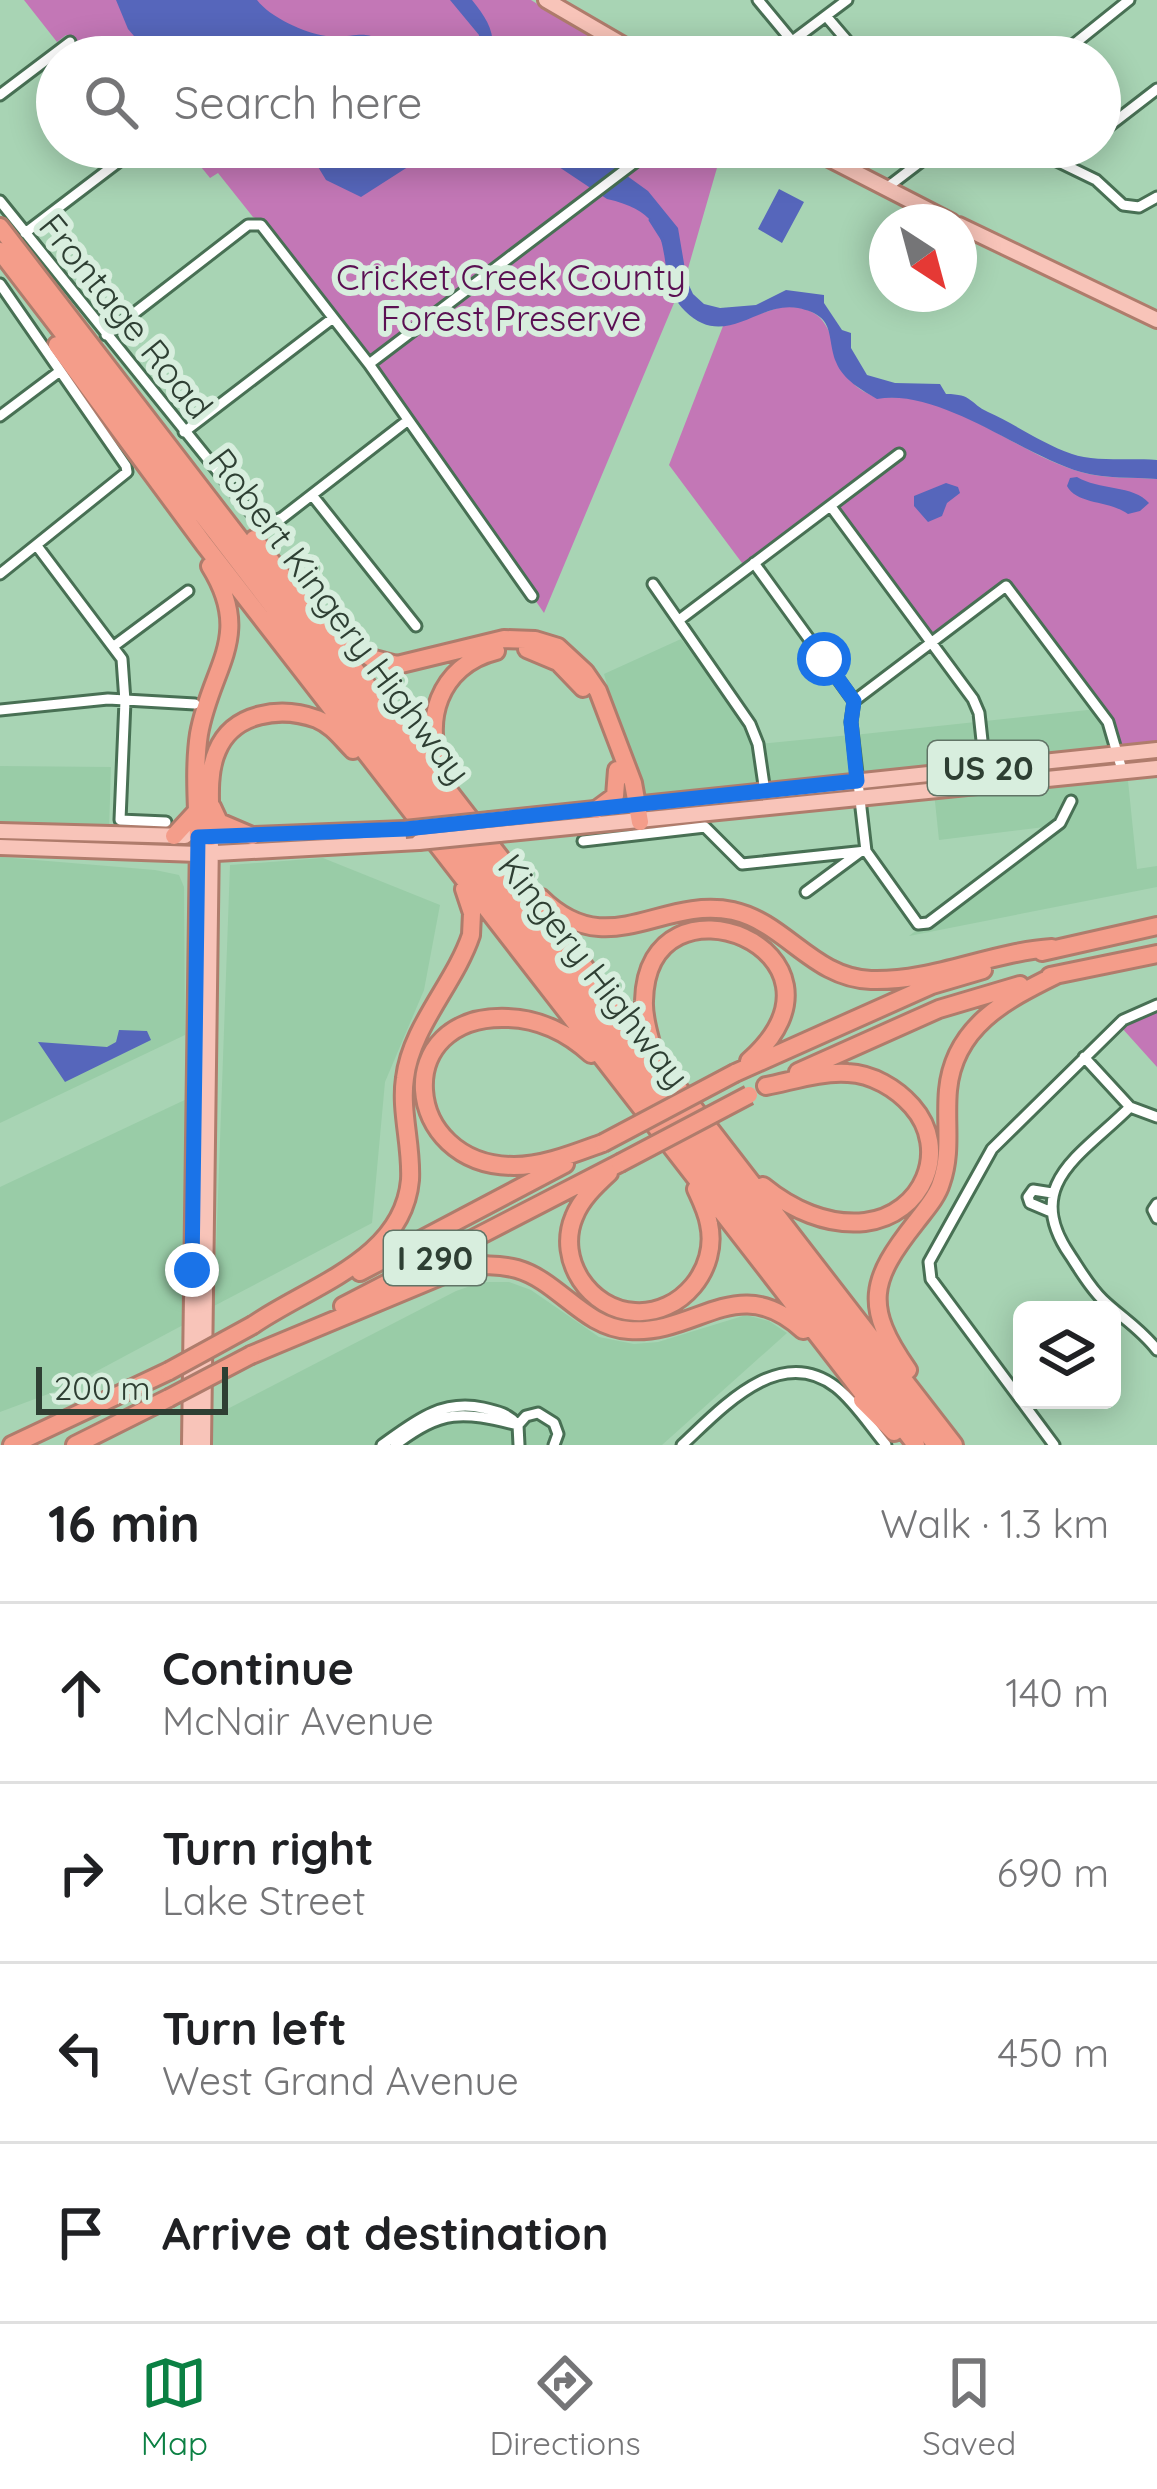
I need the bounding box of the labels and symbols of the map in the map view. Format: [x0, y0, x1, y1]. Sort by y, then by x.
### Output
street label: Frontage Road [30, 204, 223, 427]
north arrow [869, 204, 977, 312]
park label: Cricket Creek County Forest Preserve [336, 254, 686, 340]
street label: Robert Kingery Highway [199, 439, 481, 792]
route start [797, 632, 851, 686]
road number: US 20 [928, 741, 1048, 795]
street label: Kingery Highway [489, 845, 700, 1097]
road number: I 290 [384, 1231, 486, 1285]
route end [165, 1243, 219, 1297]
scale bar [36, 1361, 228, 1414]

